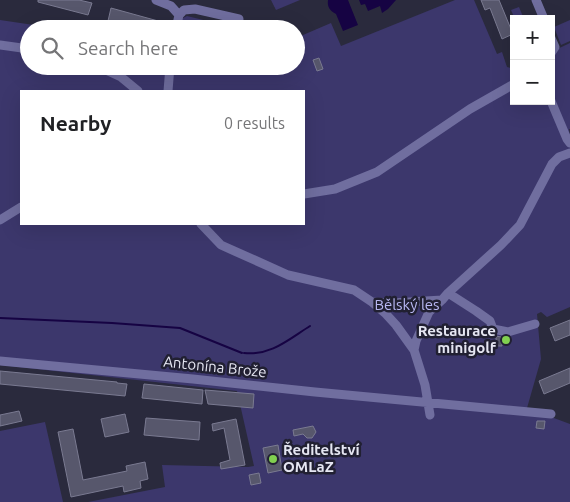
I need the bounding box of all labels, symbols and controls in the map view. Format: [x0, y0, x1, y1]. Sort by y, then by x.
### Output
map controls [510, 15, 555, 105]
button: + [510, 15, 555, 60]
search box [20, 20, 305, 75]
icon: search [38, 34, 66, 62]
text: Search here [78, 37, 178, 59]
button: − [510, 60, 555, 105]
text: Nearby [40, 111, 111, 135]
text: 0 results [224, 114, 285, 132]
park label: Bělský les [374, 296, 440, 313]
place label: Restaurace minigolf [418, 322, 497, 356]
marker: Restaurace minigolf [500, 334, 512, 346]
street label: Antonína Brože [163, 353, 268, 380]
place label: Ředitelství OMLaZ [283, 441, 360, 475]
marker: Ředitelství OMLaZ [267, 453, 279, 465]

